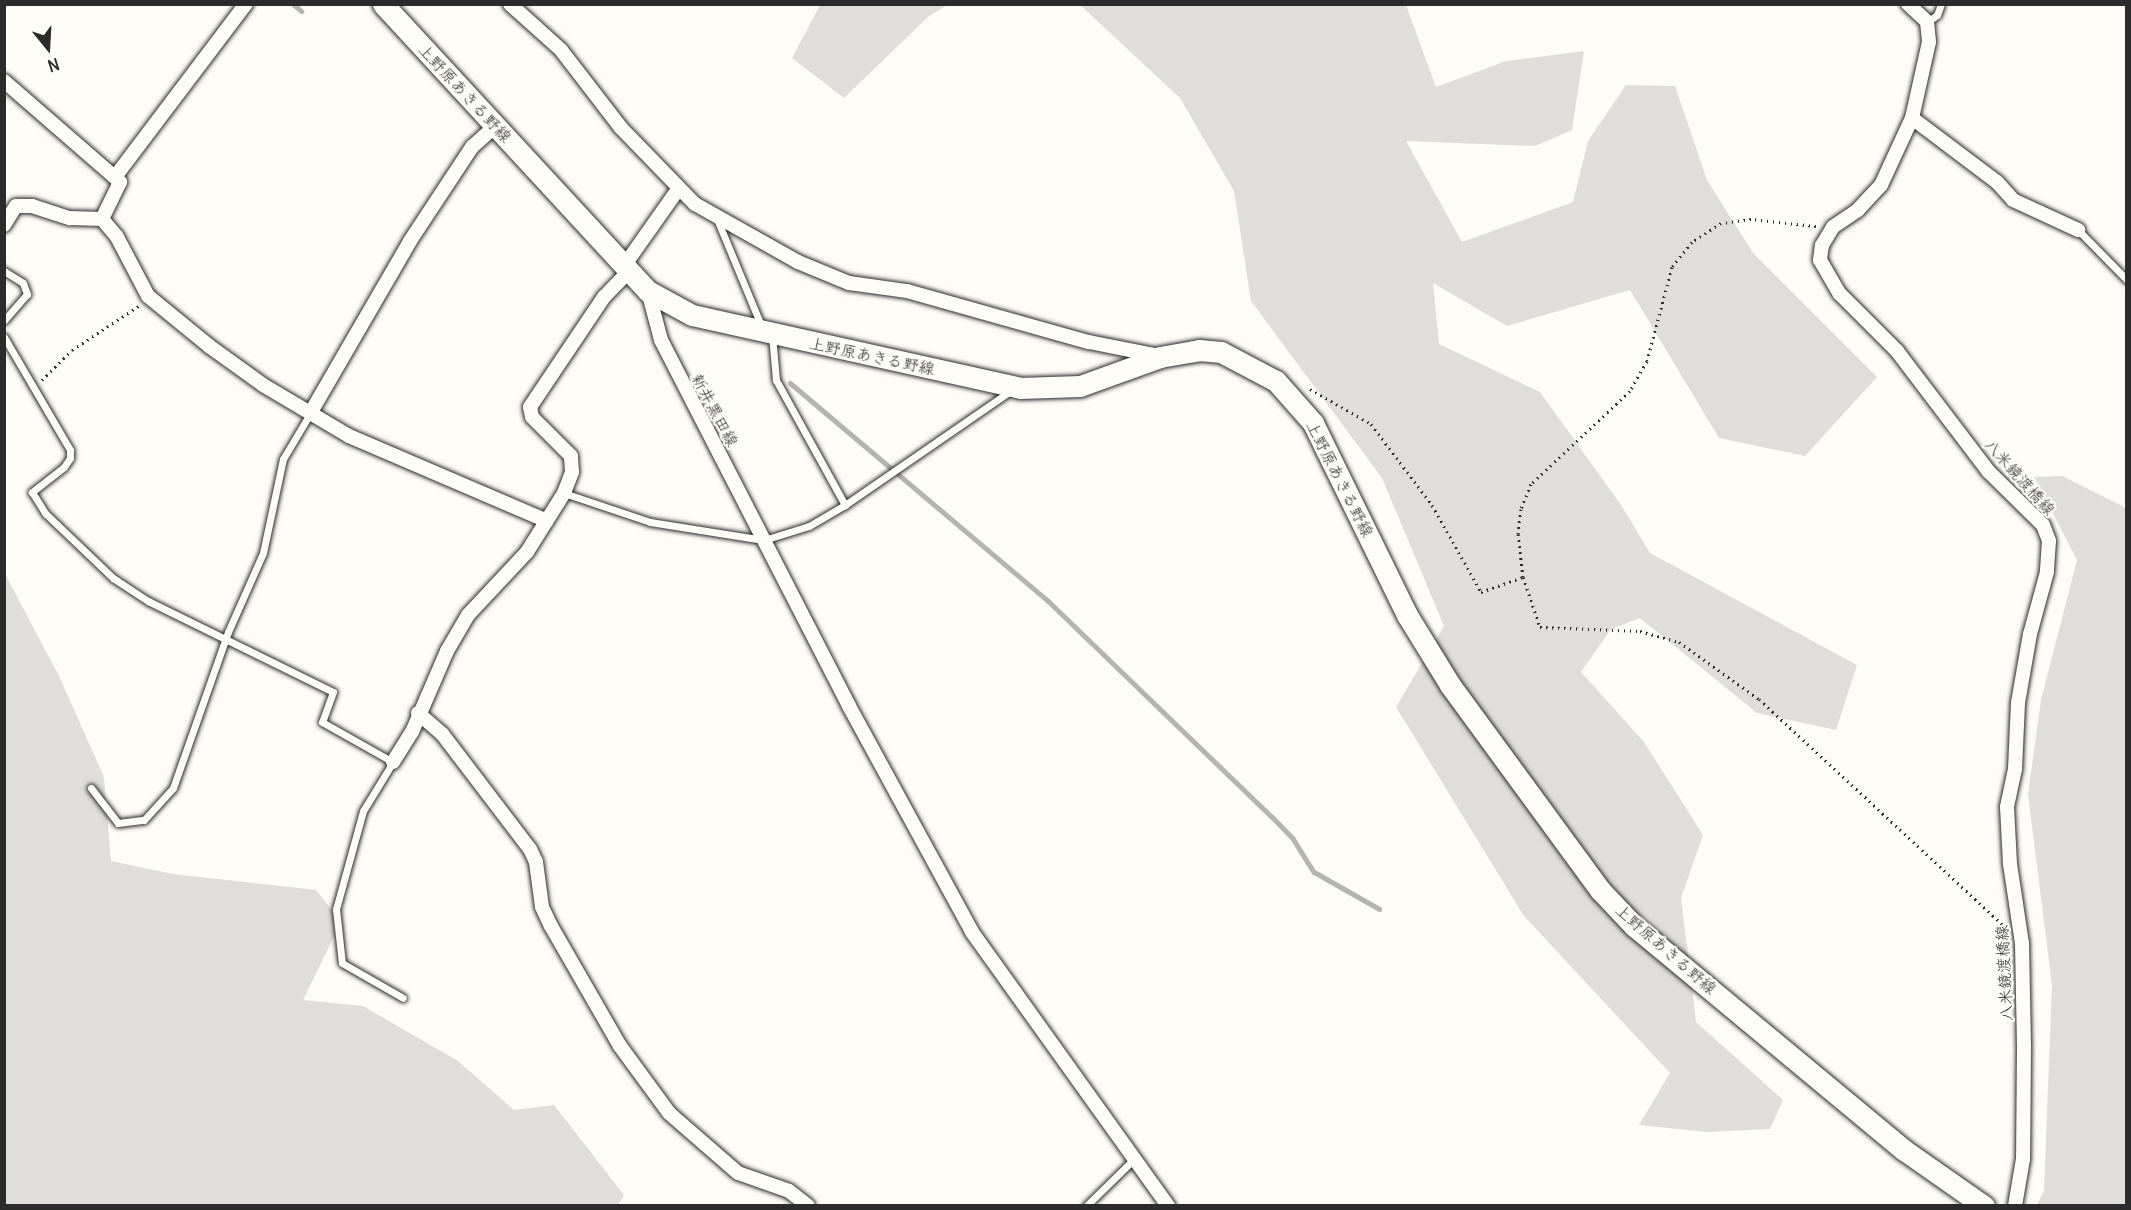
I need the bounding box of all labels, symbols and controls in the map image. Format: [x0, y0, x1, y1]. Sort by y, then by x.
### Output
north arrow [18, 18, 78, 78]
street label: 上野原あきる野線 [414, 40, 516, 146]
text: N [45, 54, 62, 76]
street label: 上野原あきる野線 [807, 333, 937, 379]
street label: 新井黒田線 [688, 370, 742, 450]
street label: 上野原あきる野線 [1302, 418, 1378, 540]
street label: 八米鏡渡橋線 [1981, 435, 2059, 519]
street label: 上野原あきる野線 [1611, 900, 1721, 998]
street label: 八米鏡渡橋線 [1992, 925, 2016, 1021]

